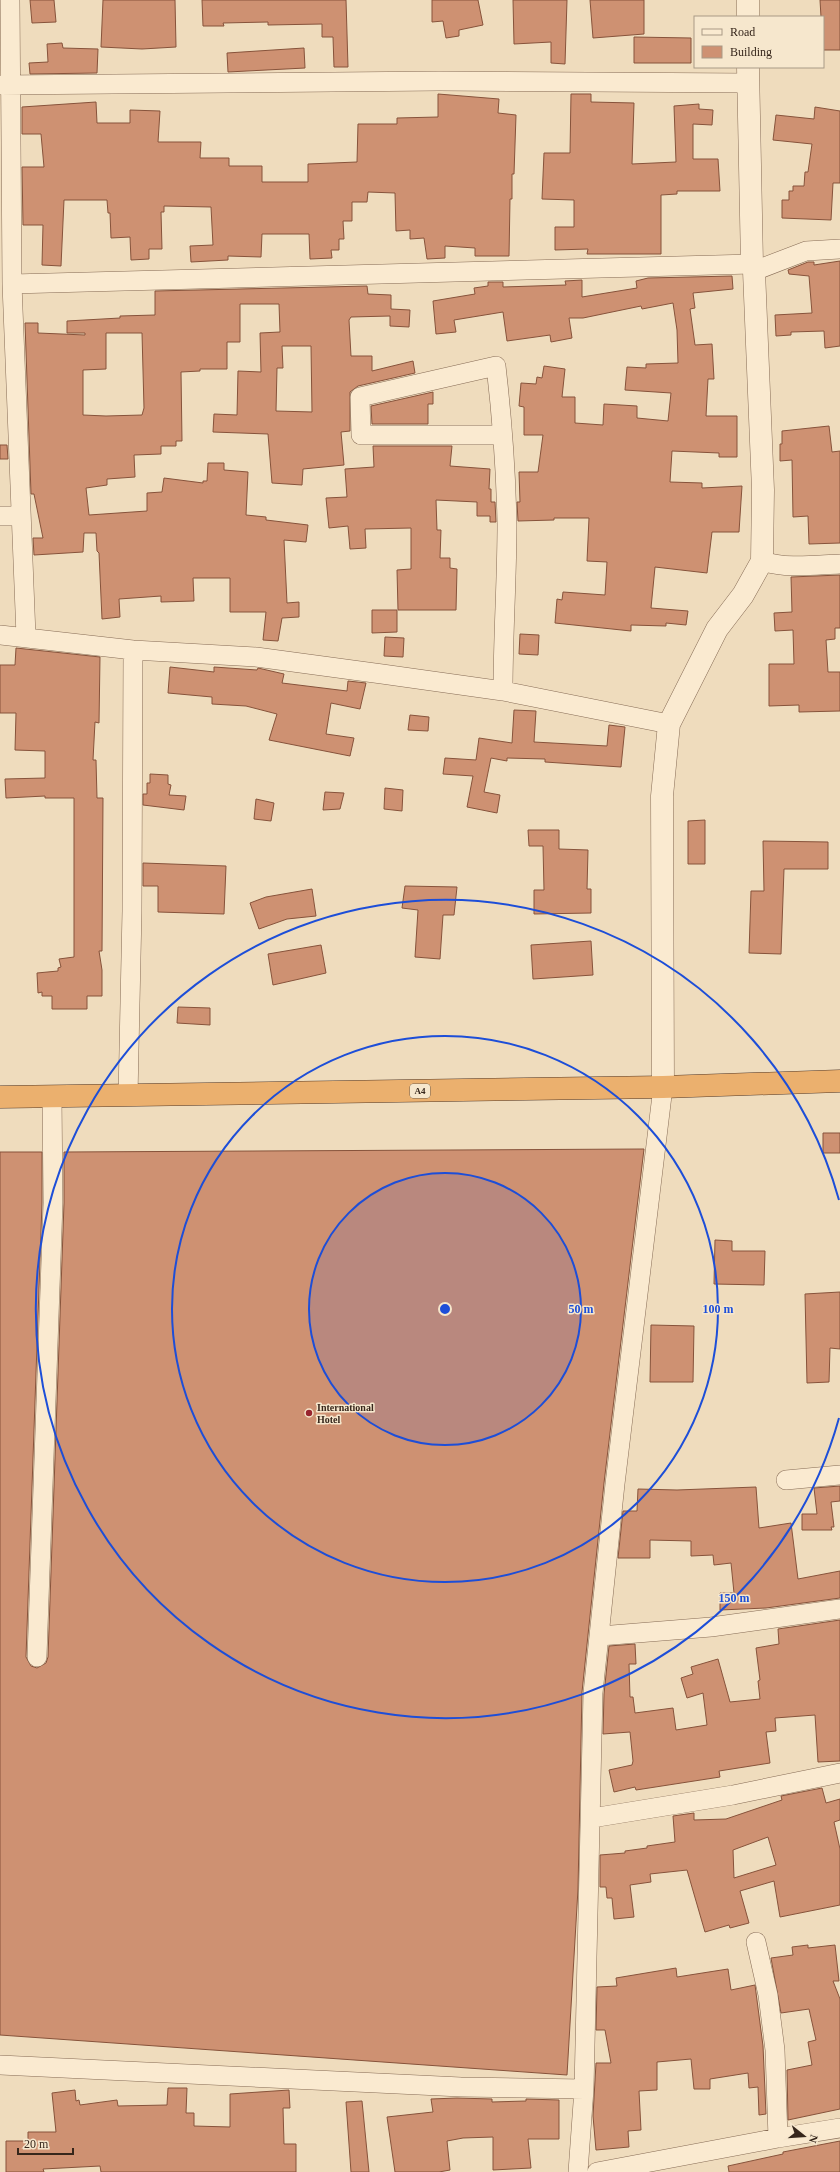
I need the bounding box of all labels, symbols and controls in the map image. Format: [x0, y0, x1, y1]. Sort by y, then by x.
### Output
legend [694, 16, 824, 68]
text: Road [730, 25, 755, 39]
text: Building [730, 45, 772, 59]
road number: A4 [410, 1084, 430, 1098]
centre of rings [438, 1302, 452, 1316]
text: 50 m [569, 1302, 594, 1316]
text: 100 m [703, 1302, 734, 1316]
place label: International Hotel [317, 1402, 374, 1425]
marker: International Hotel [304, 1408, 314, 1418]
text: 150 m [719, 1591, 750, 1605]
north arrow [784, 2116, 824, 2156]
scale bar [18, 2130, 73, 2156]
text: N [807, 2133, 820, 2145]
text: 20 m [24, 2137, 49, 2151]

